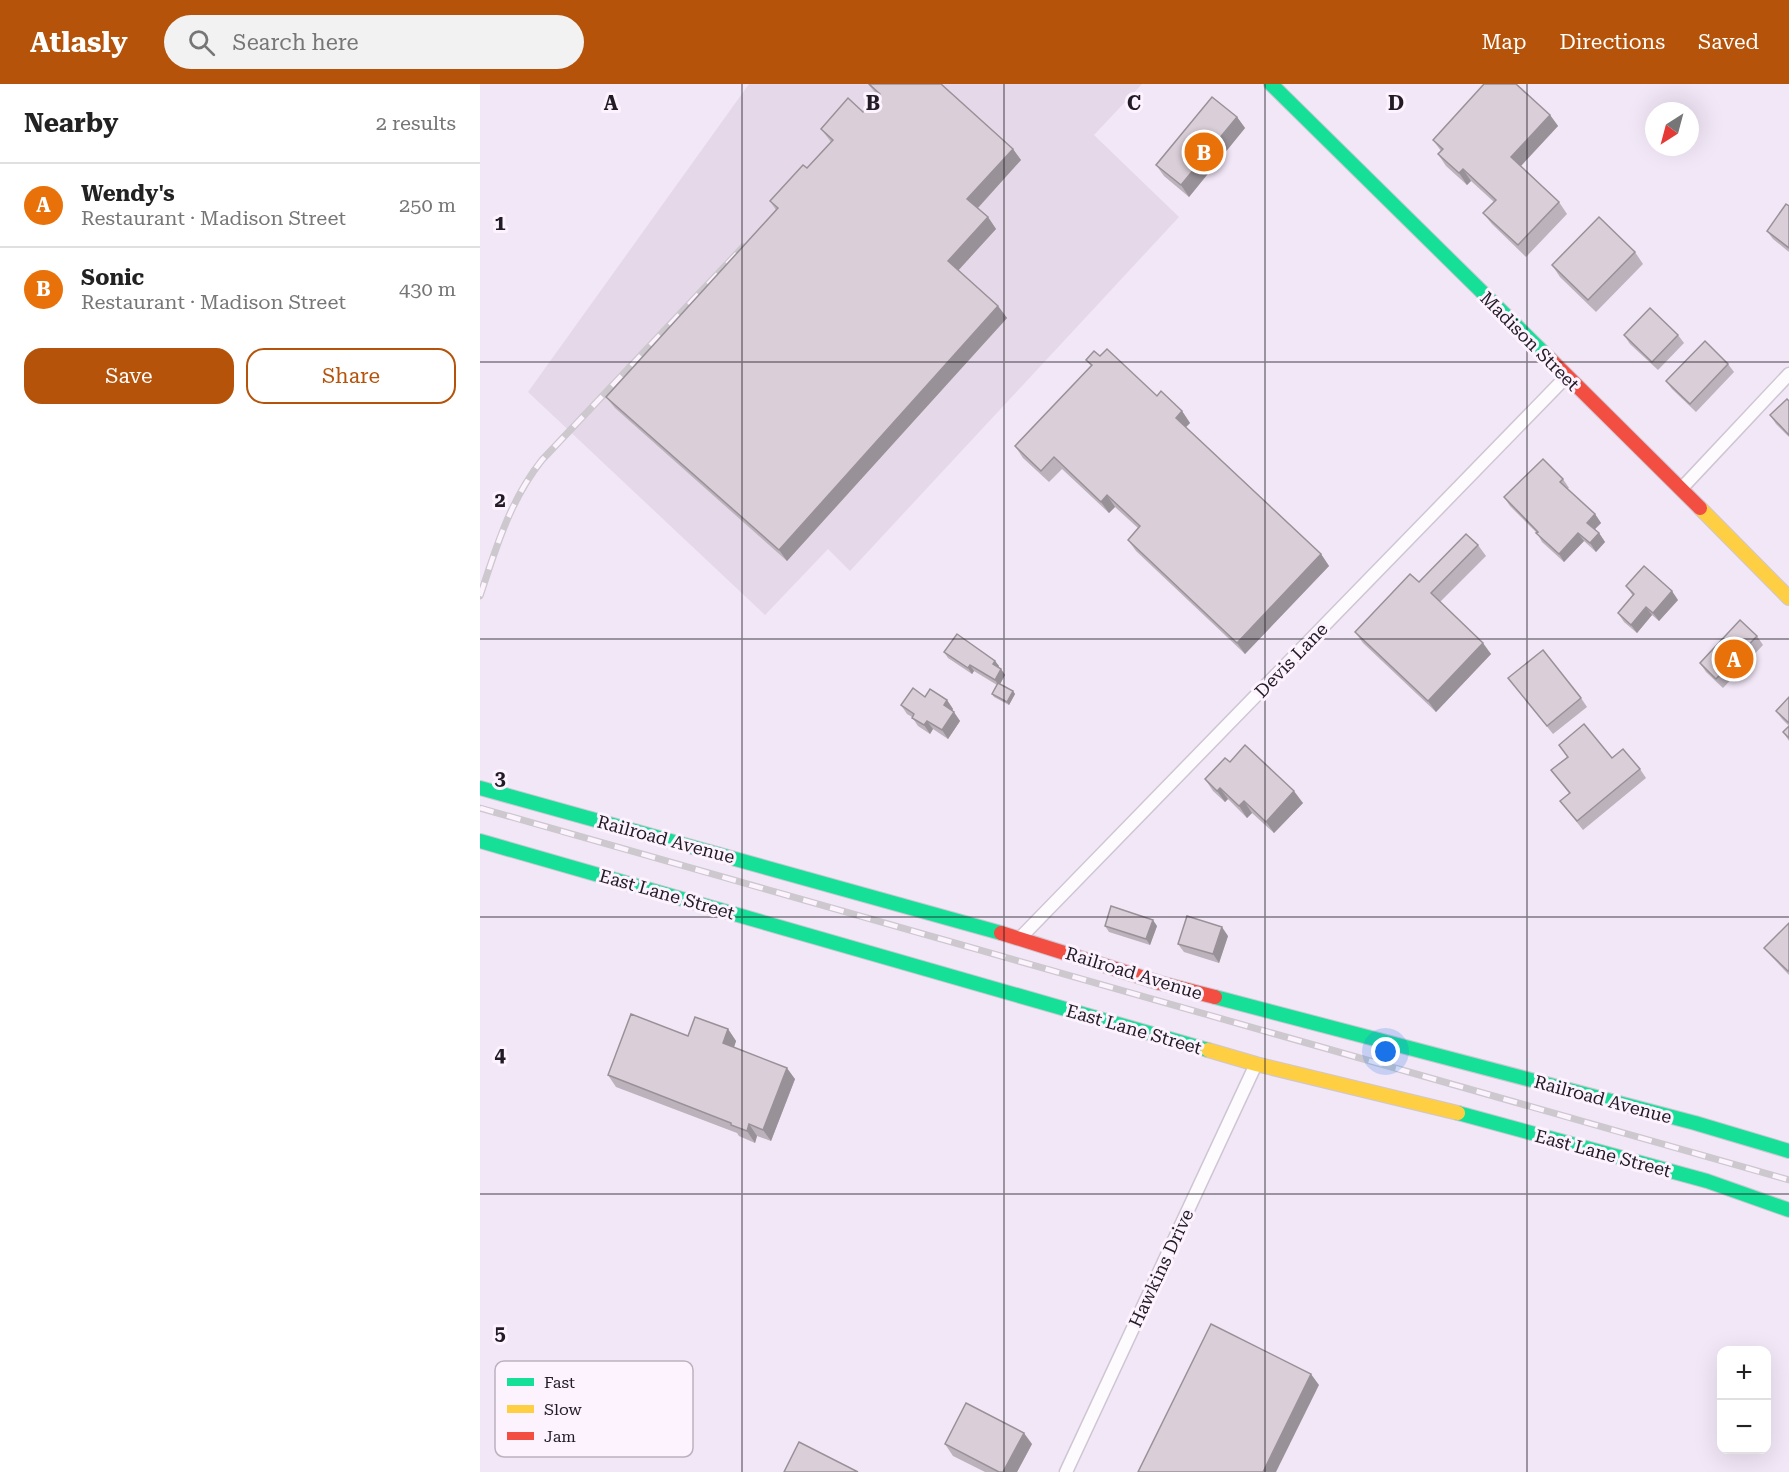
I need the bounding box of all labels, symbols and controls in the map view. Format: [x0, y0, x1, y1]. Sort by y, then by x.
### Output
search box [164, 15, 584, 69]
text: Atlasly [30, 26, 128, 59]
icon: search [185, 26, 218, 59]
text: Search here [233, 30, 359, 55]
text: Map [1482, 30, 1526, 54]
text: Directions [1559, 30, 1665, 54]
text: Saved [1698, 30, 1759, 54]
text: A [604, 91, 619, 115]
text: B [866, 91, 880, 115]
text: C [1127, 91, 1141, 115]
text: D [1388, 91, 1404, 115]
north arrow [1645, 102, 1699, 156]
text: Nearby [24, 108, 118, 138]
text: 2 results [376, 111, 456, 135]
pin: B [1184, 130, 1224, 174]
text: Wendy's [81, 181, 175, 206]
text: A [36, 193, 51, 217]
text: 250 m [399, 193, 456, 217]
text: Restaurant · Madison Street [81, 206, 346, 230]
text: 1 [494, 211, 506, 235]
text: Sonic [81, 265, 144, 290]
text: B [36, 277, 51, 301]
text: 430 m [399, 277, 456, 301]
street label: Madison Street [1476, 287, 1584, 395]
text: Restaurant · Madison Street [81, 290, 346, 314]
button: Save [24, 348, 234, 404]
button: Share [246, 348, 456, 404]
text: 2 [494, 488, 506, 512]
street label: Devis Lane [1250, 618, 1332, 702]
pin: A [1714, 636, 1754, 682]
text: 3 [494, 766, 506, 790]
street label: Railroad Avenue [595, 811, 737, 868]
street label: East Lane Street [597, 865, 737, 923]
street label: Railroad Avenue [1063, 942, 1205, 1004]
street label: East Lane Street [1064, 1000, 1204, 1058]
your location [1371, 1037, 1400, 1066]
text: 4 [494, 1043, 506, 1067]
street label: Railroad Avenue [1532, 1071, 1674, 1128]
street label: East Lane Street [1533, 1125, 1674, 1181]
street label: Hawkins Drive [1124, 1205, 1198, 1330]
text: 5 [494, 1321, 506, 1345]
map controls [1717, 1346, 1771, 1454]
button: + [1717, 1346, 1771, 1400]
legend [495, 1361, 693, 1457]
text: Fast [544, 1373, 575, 1392]
text: Slow [544, 1400, 582, 1419]
button: − [1717, 1400, 1771, 1454]
text: Jam [544, 1427, 576, 1446]

